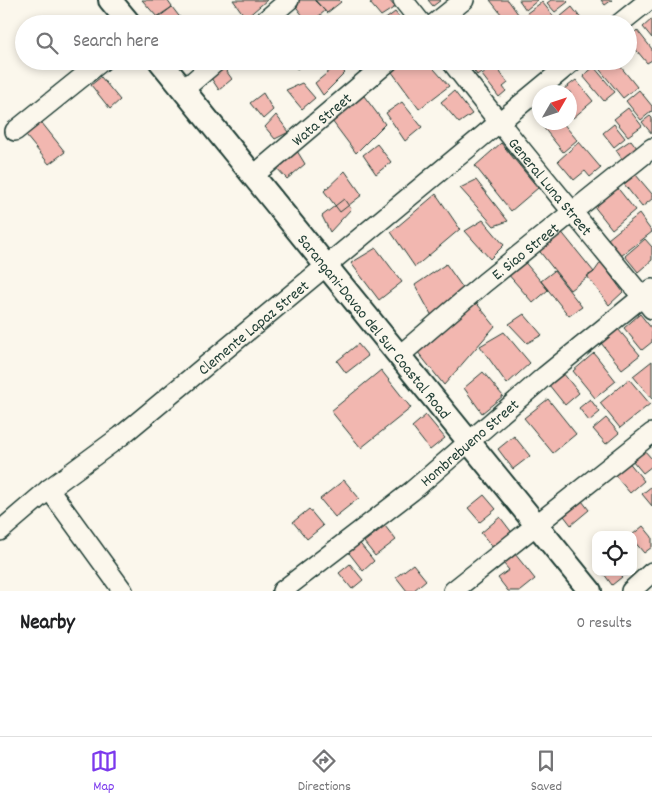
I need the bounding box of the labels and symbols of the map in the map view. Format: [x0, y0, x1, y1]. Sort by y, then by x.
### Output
north arrow [532, 85, 577, 130]
street label: Wata Street [287, 88, 358, 153]
street label: General Luna Street [502, 133, 597, 242]
street label: E. Siao Street [487, 218, 565, 287]
street label: Sarangani-Davao del Sur Coastal Road [291, 230, 455, 425]
street label: Clemente Lapaz Street [194, 276, 315, 382]
street label: Hombrebueno Street [416, 394, 525, 493]

